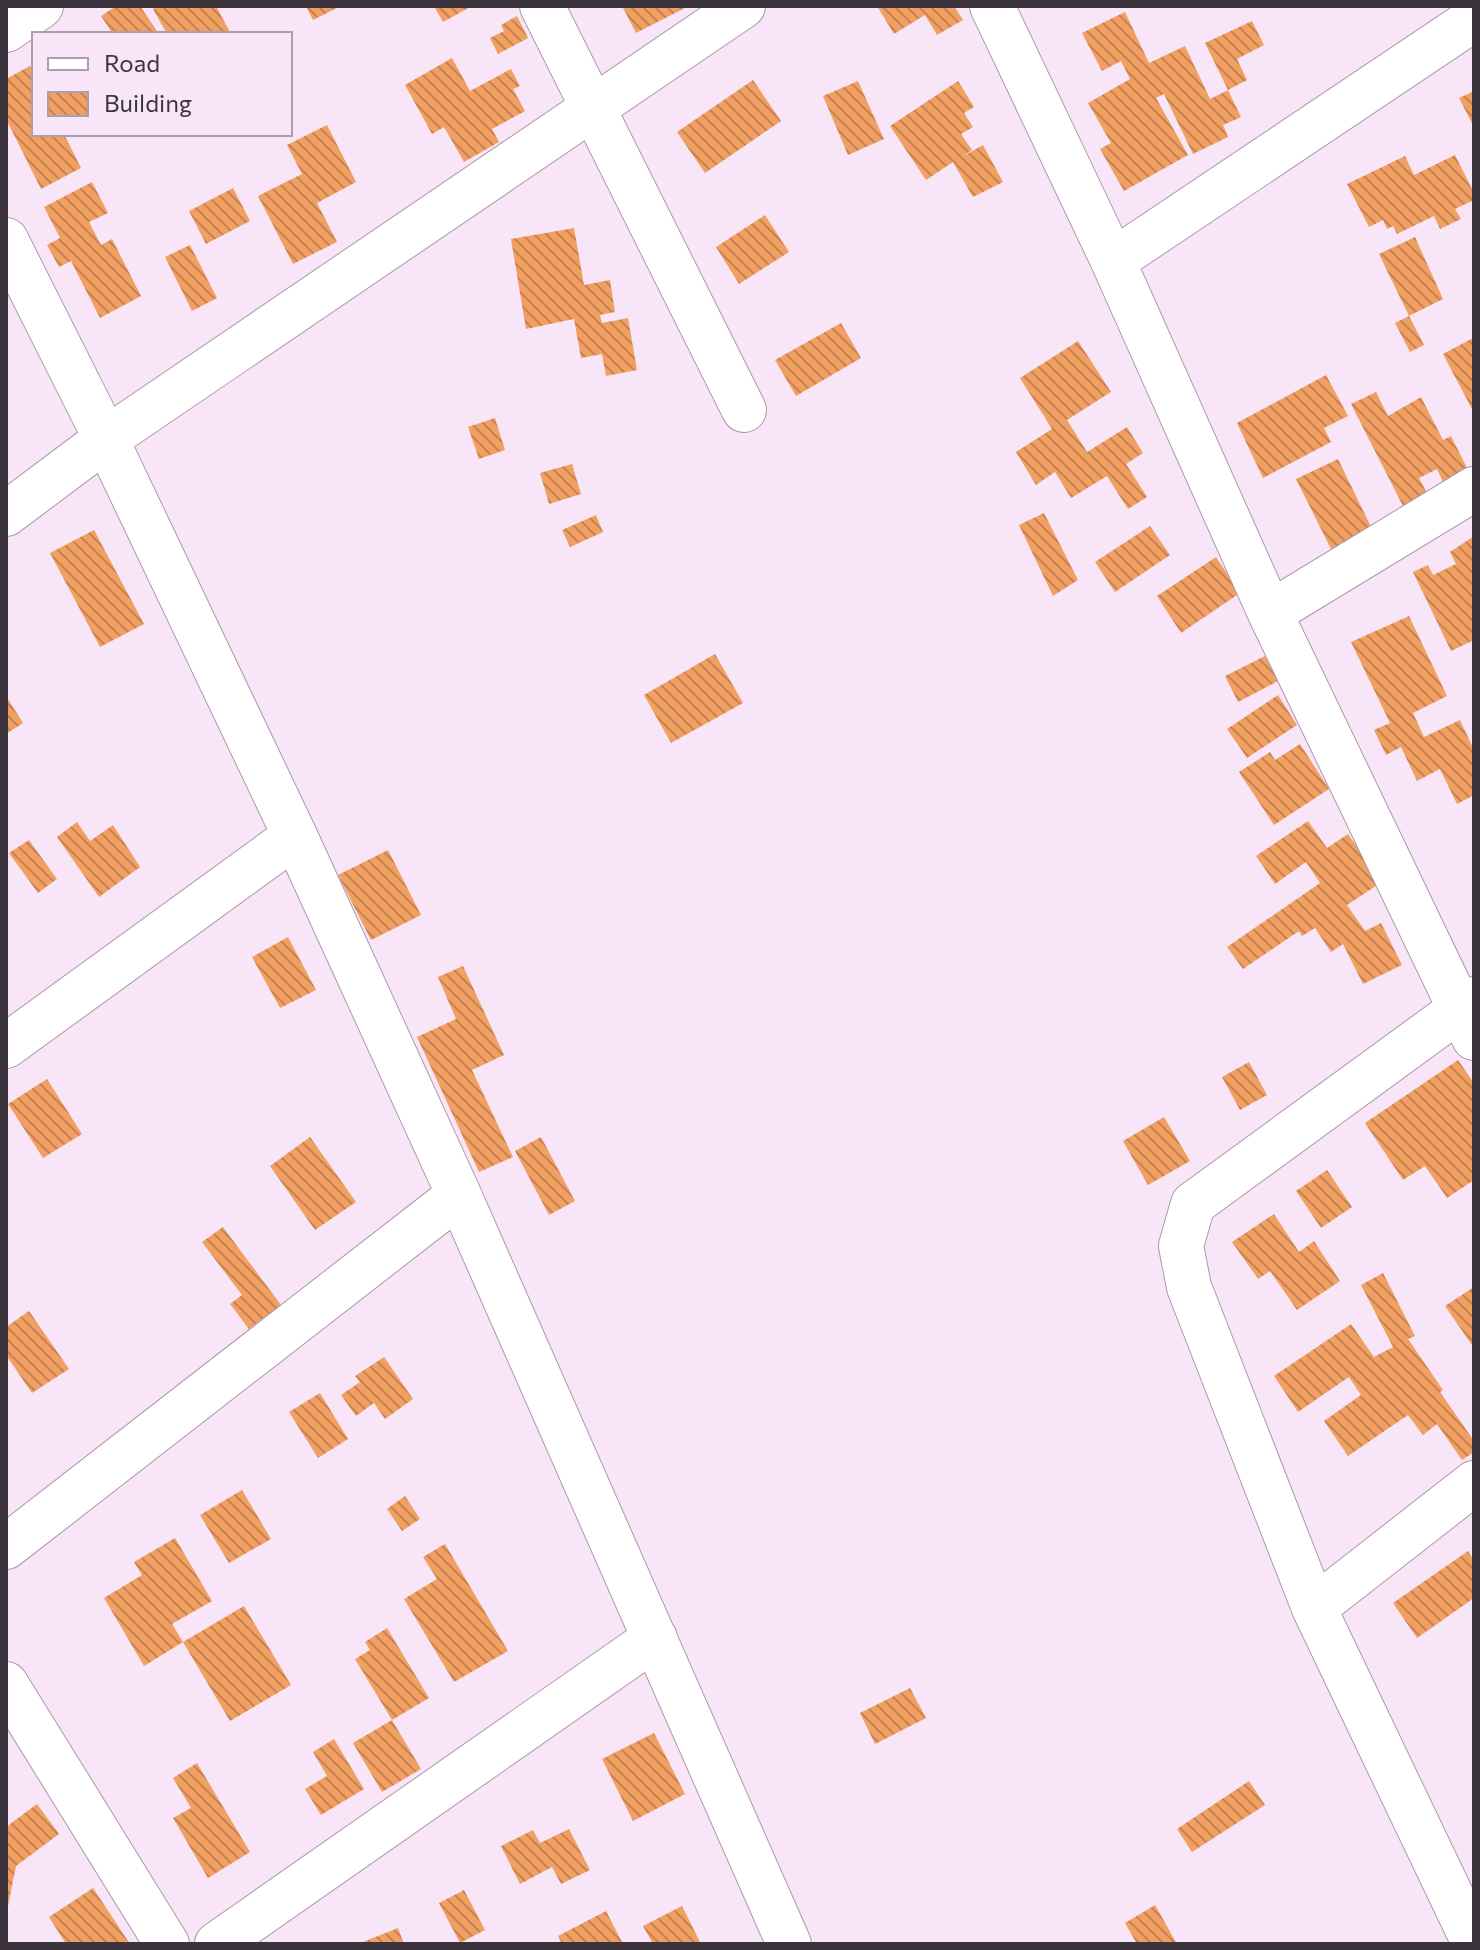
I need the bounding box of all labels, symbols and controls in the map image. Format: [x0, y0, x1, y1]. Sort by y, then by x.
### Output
legend [32, 32, 292, 136]
text: Road [104, 48, 160, 77]
text: Building [104, 88, 192, 117]

